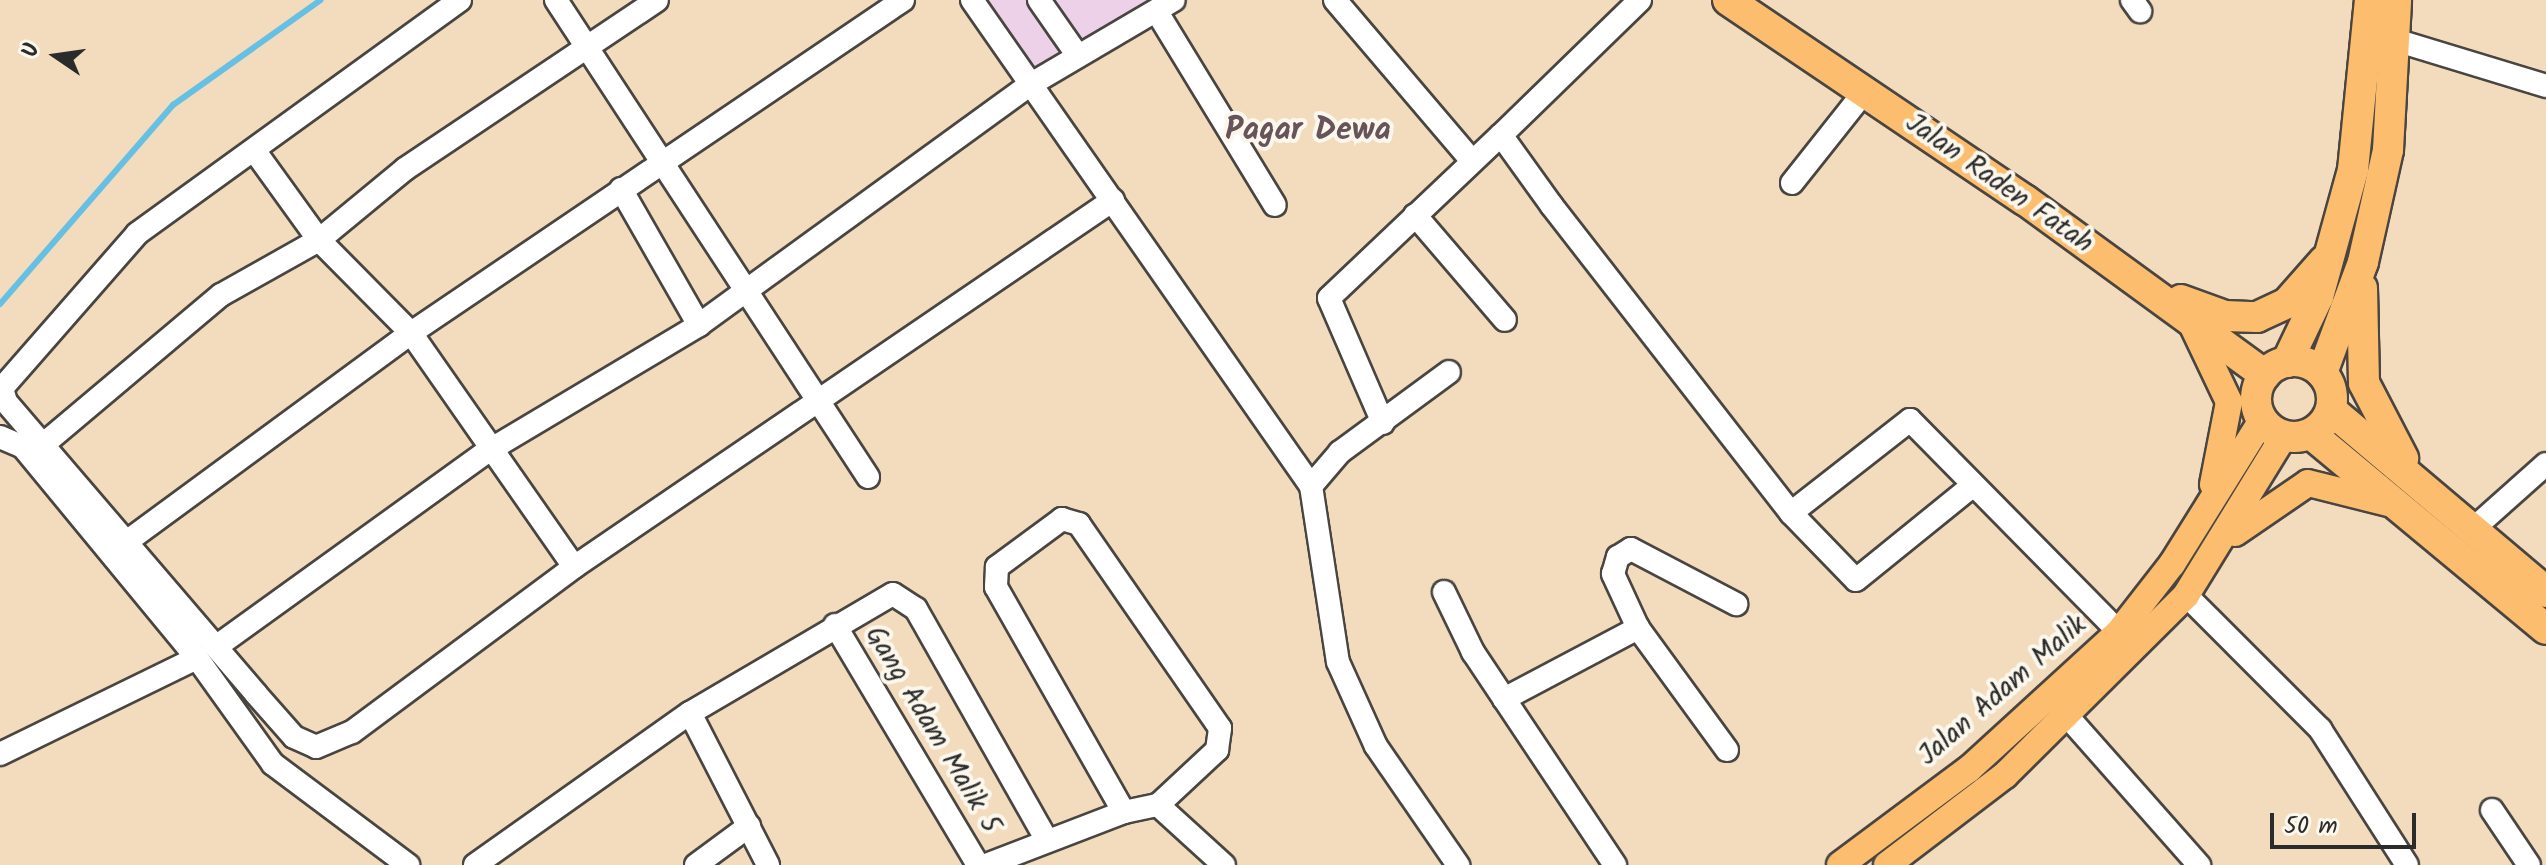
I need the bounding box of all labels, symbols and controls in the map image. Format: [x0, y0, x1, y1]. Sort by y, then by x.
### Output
north arrow [16, 16, 96, 96]
text: U [14, 40, 51, 61]
street label: Jalan Raden Fatah [1899, 107, 2099, 261]
district label: Pagar Dewa [1225, 112, 1391, 150]
street label: Jalan Adam Malik [1912, 609, 2094, 773]
street label: Gang Adam Malik 5 [857, 620, 1007, 840]
scale bar [2274, 797, 2420, 847]
text: 50 m [2284, 807, 2338, 846]

